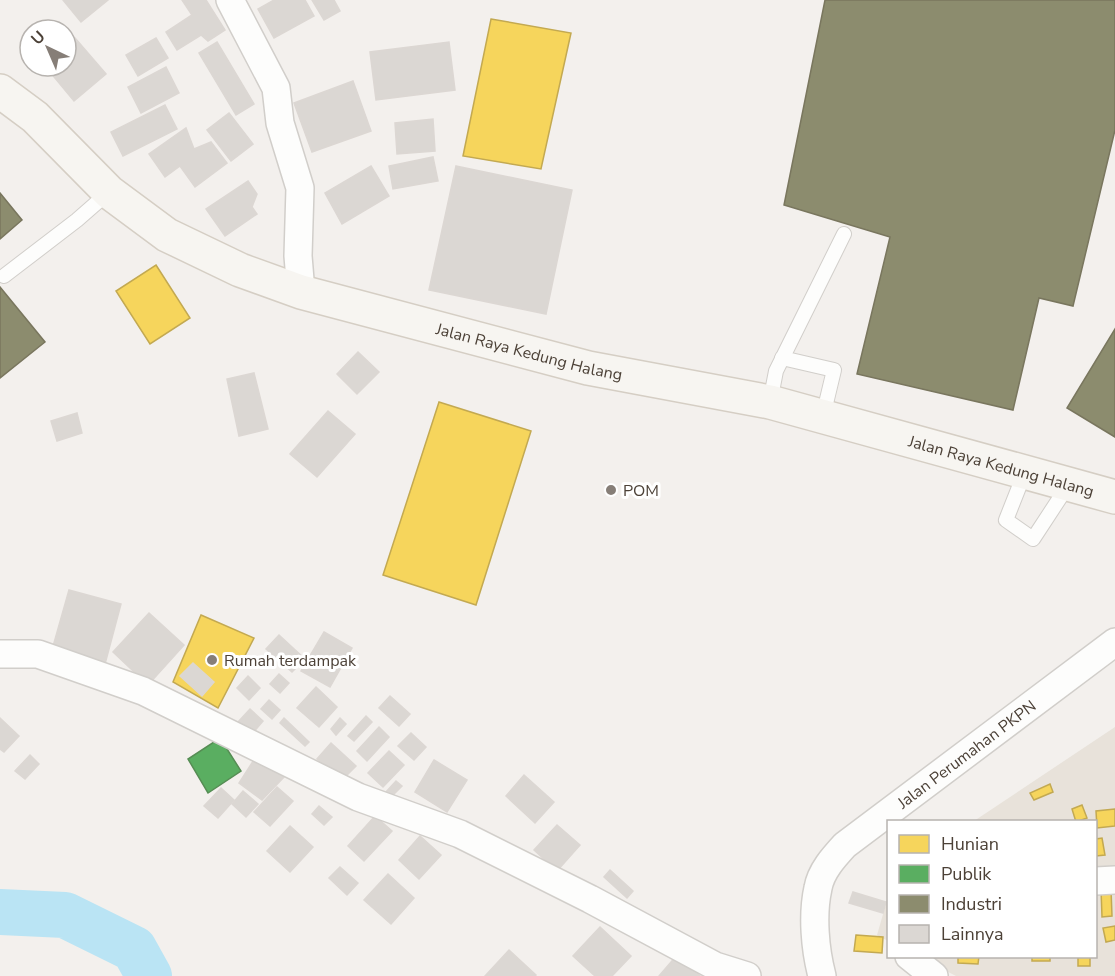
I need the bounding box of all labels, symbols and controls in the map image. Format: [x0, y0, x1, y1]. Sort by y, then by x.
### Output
north arrow [18, 18, 78, 78]
text: U [26, 26, 50, 50]
street label: Jalan Raya Kedung Halang [433, 318, 624, 386]
street label: Jalan Raya Kedung Halang [905, 430, 1096, 503]
place label: POM [623, 480, 659, 502]
marker: POM [604, 483, 618, 497]
place label: Rumah terdampak [224, 650, 357, 672]
marker: Rumah terdampak [205, 653, 219, 667]
street label: Jalan Perumahan PKPN [892, 695, 1041, 815]
legend [887, 820, 1097, 958]
text: Hunian [941, 832, 999, 856]
text: Publik [941, 862, 992, 886]
text: Industri [941, 892, 1002, 916]
text: Lainnya [941, 922, 1003, 946]

